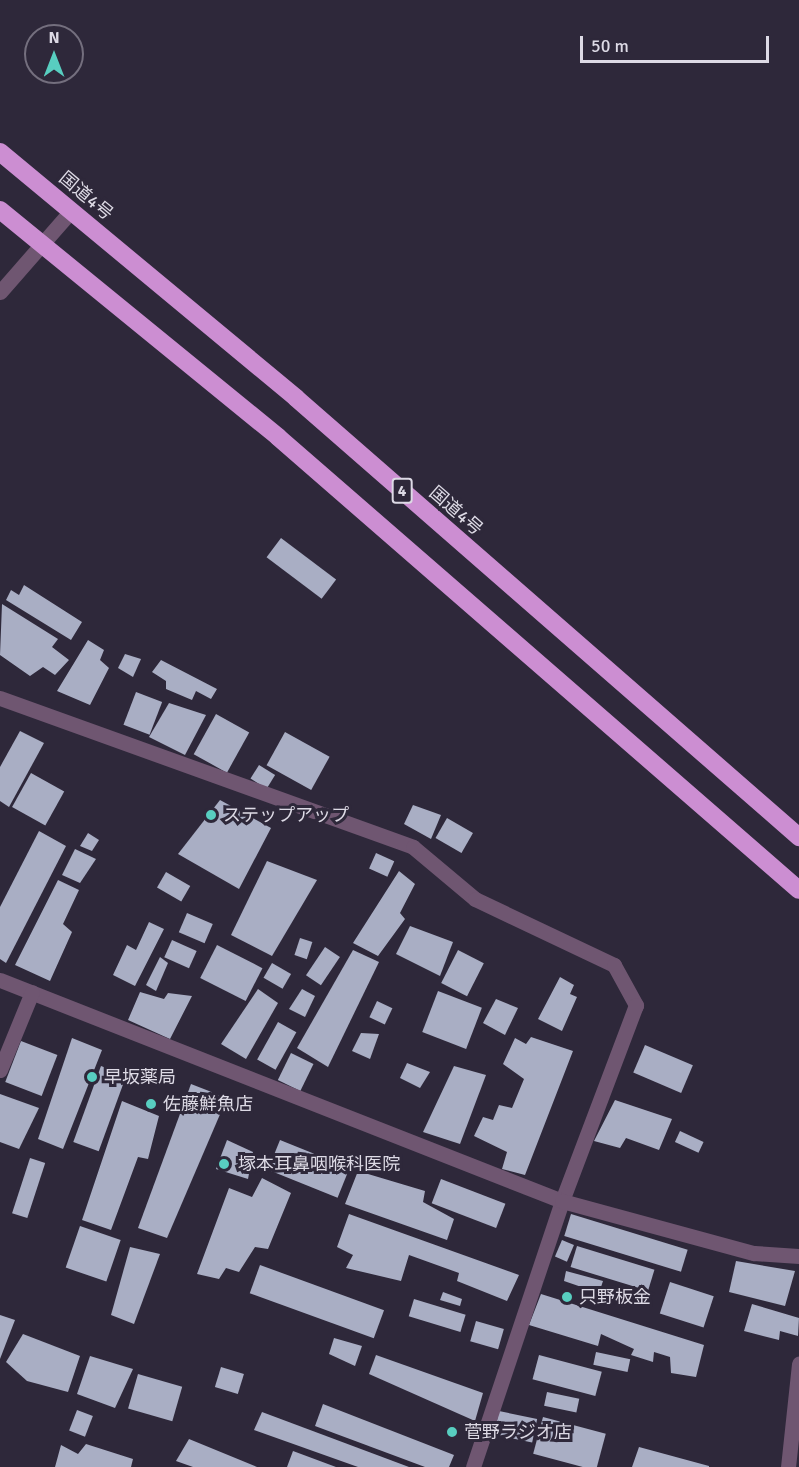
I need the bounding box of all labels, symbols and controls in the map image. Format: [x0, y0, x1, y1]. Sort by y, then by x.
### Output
north arrow [24, 24, 84, 84]
scale bar [583, 24, 772, 62]
text: N [48, 28, 60, 48]
text: 50 m [591, 35, 629, 57]
street label: 国道4号 [55, 167, 117, 225]
road number: 4 [392, 478, 412, 504]
street label: 国道4号 [425, 482, 487, 540]
place label: ステップアップ [223, 804, 349, 826]
marker: ステップアップ [204, 808, 218, 822]
place label: 早坂薬局 [104, 1066, 176, 1088]
marker: 早坂薬局 [85, 1070, 99, 1084]
place label: 佐藤鮮魚店 [163, 1093, 253, 1115]
marker: 佐藤鮮魚店 [144, 1097, 158, 1111]
place label: 塚本耳鼻咽喉科医院 [238, 1153, 400, 1175]
marker: 塚本耳鼻咽喉科医院 [215, 1155, 233, 1173]
place label: 只野板金 [579, 1286, 651, 1308]
marker: 只野板金 [560, 1290, 574, 1304]
place label: 菅野ラジオ店 [464, 1421, 572, 1443]
marker: 菅野ラジオ店 [445, 1425, 459, 1439]

